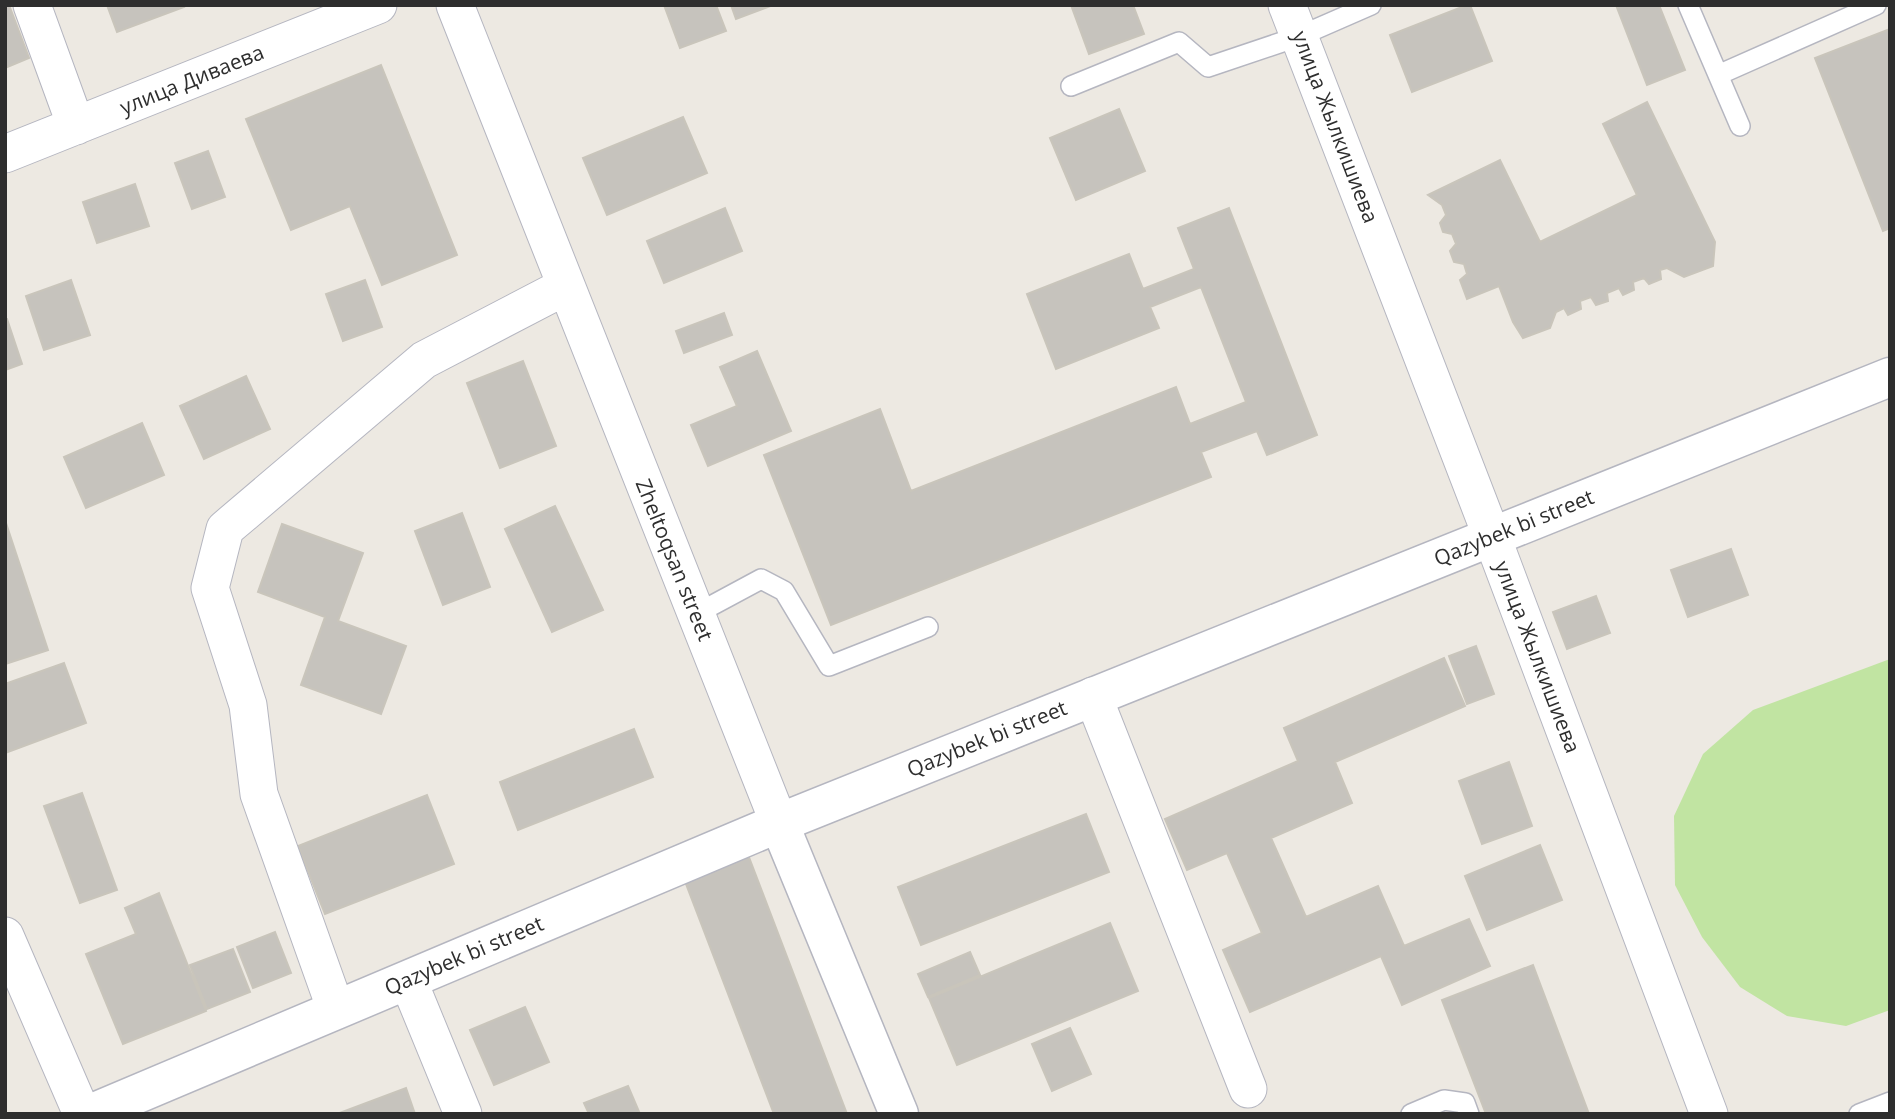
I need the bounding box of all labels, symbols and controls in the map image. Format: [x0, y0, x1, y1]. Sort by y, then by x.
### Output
street label: улица Жылкишиева [1286, 27, 1386, 227]
street label: улица Диваева [115, 37, 268, 121]
street label: Zheltoqsan street [630, 475, 720, 645]
street label: Qazybek bi street [1429, 482, 1598, 572]
street label: улица Жылкишиева [1488, 557, 1588, 757]
street label: Qazybek bi street [902, 693, 1071, 783]
street label: Qazybek bi street [380, 909, 547, 1001]

